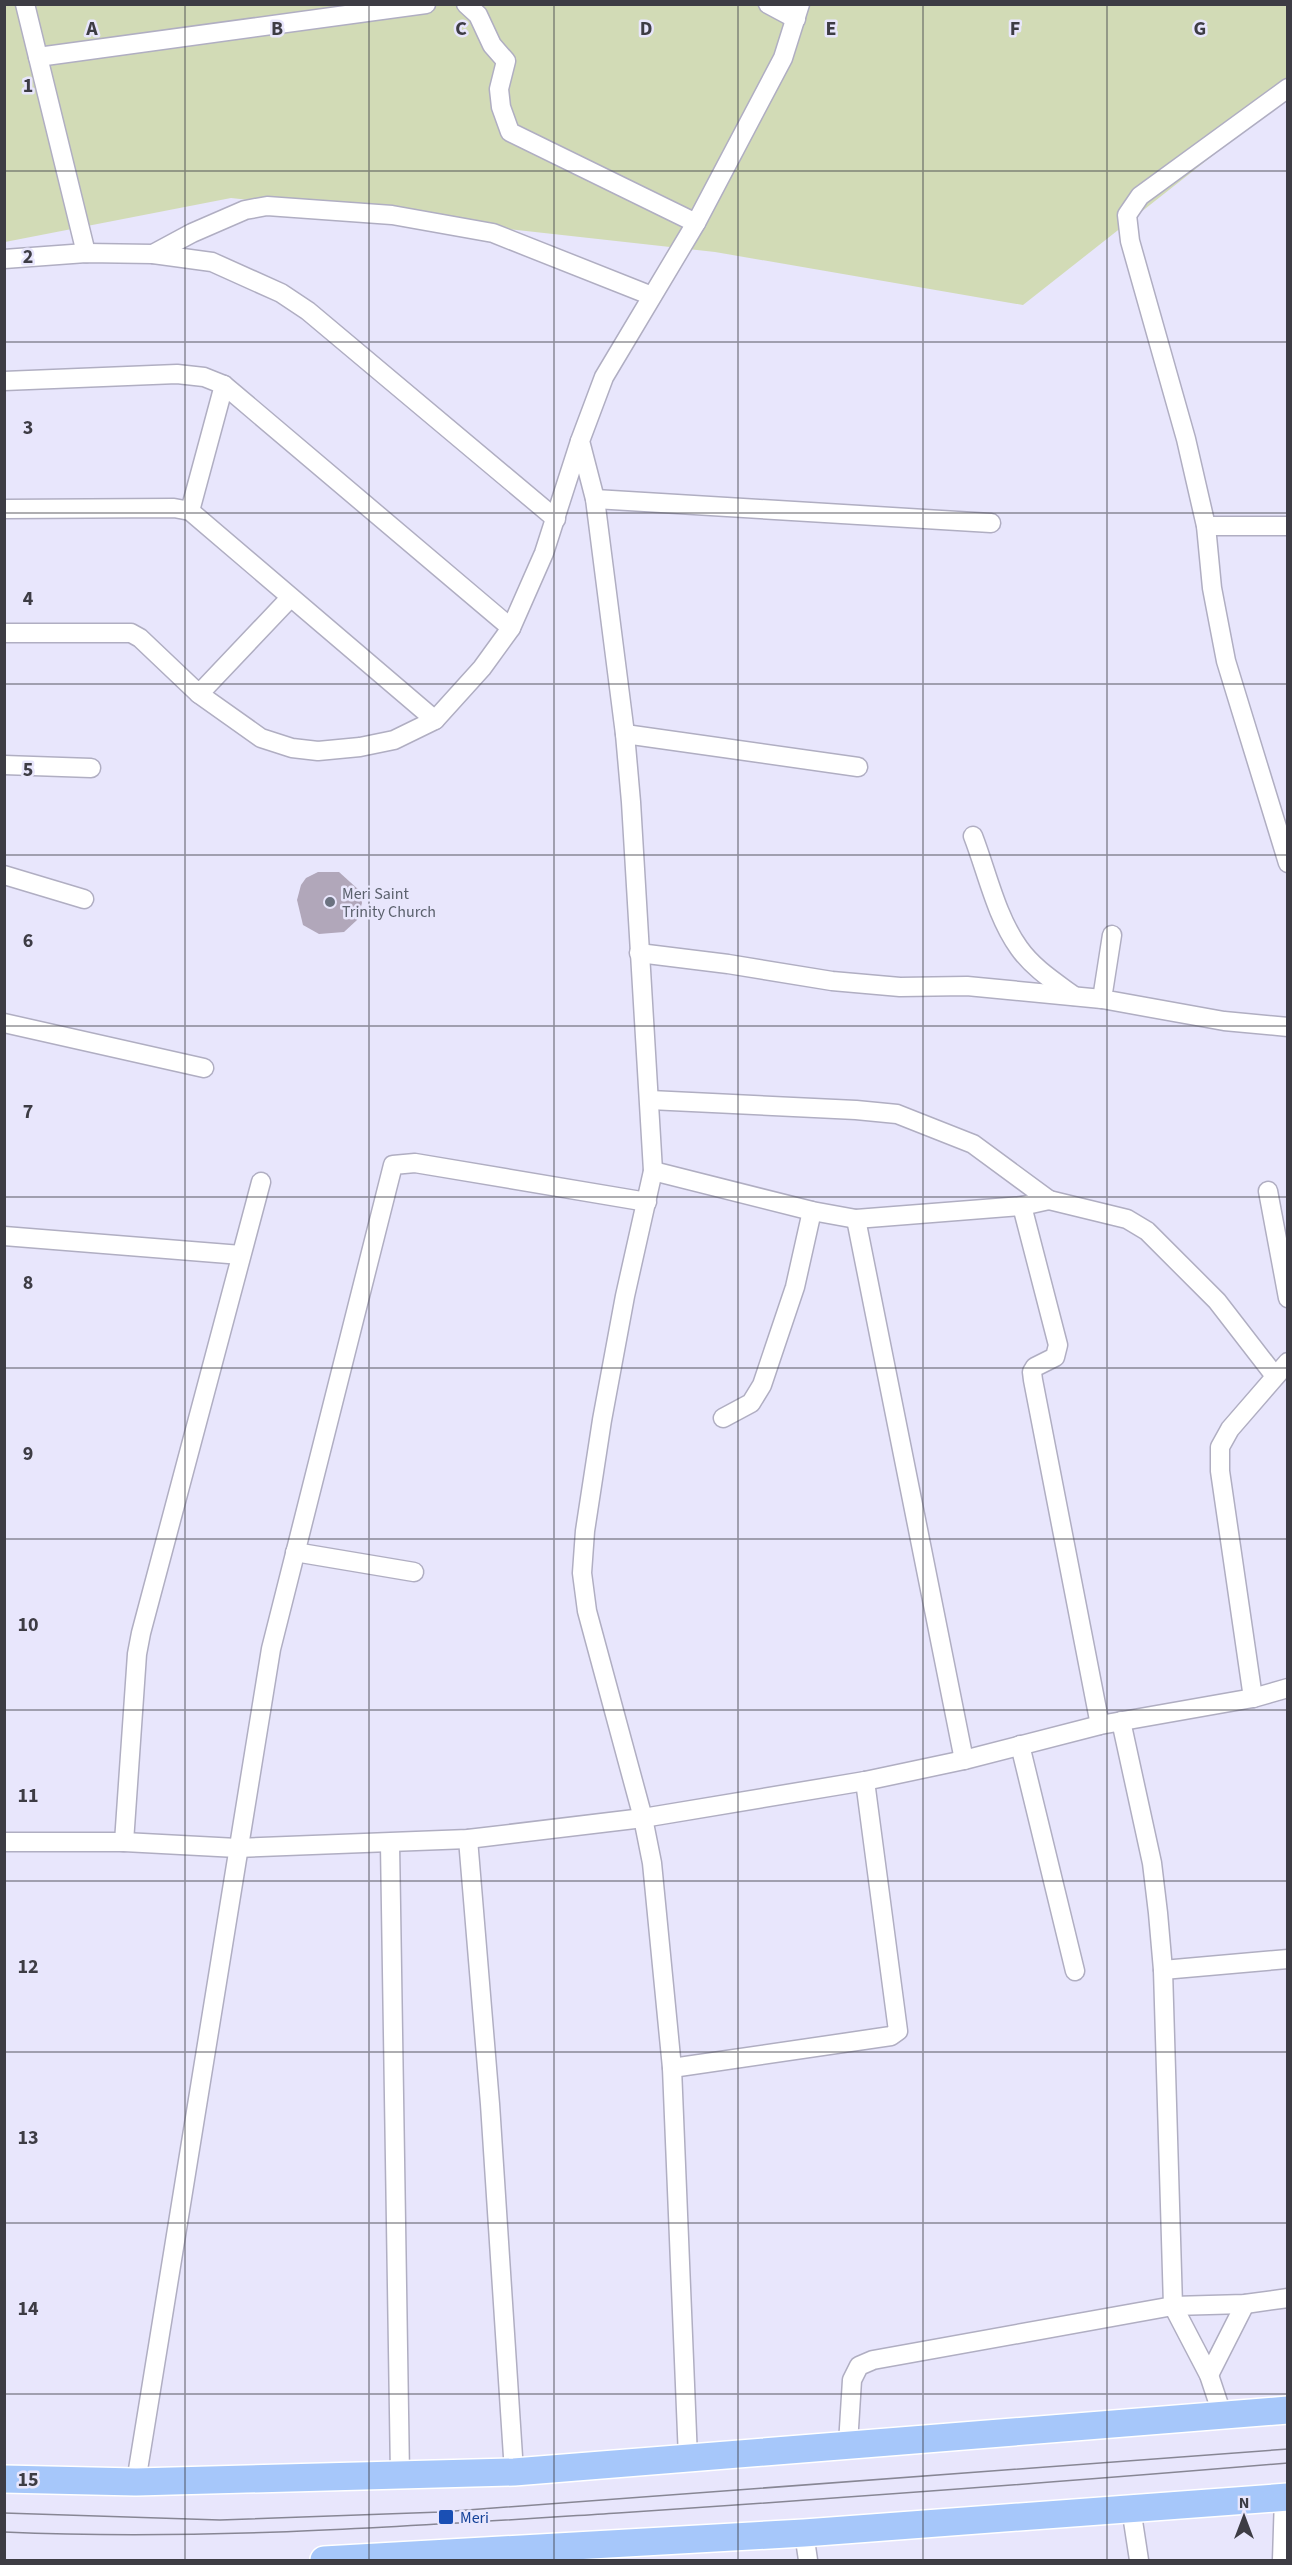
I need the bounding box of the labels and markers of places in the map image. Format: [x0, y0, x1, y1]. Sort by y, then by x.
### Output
place label: Meri Saint Trinity Church [342, 883, 436, 923]
marker: Meri Saint Trinity Church [323, 895, 337, 909]
place label: Meri [460, 2507, 489, 2529]
marker: Meri [437, 2508, 455, 2526]

